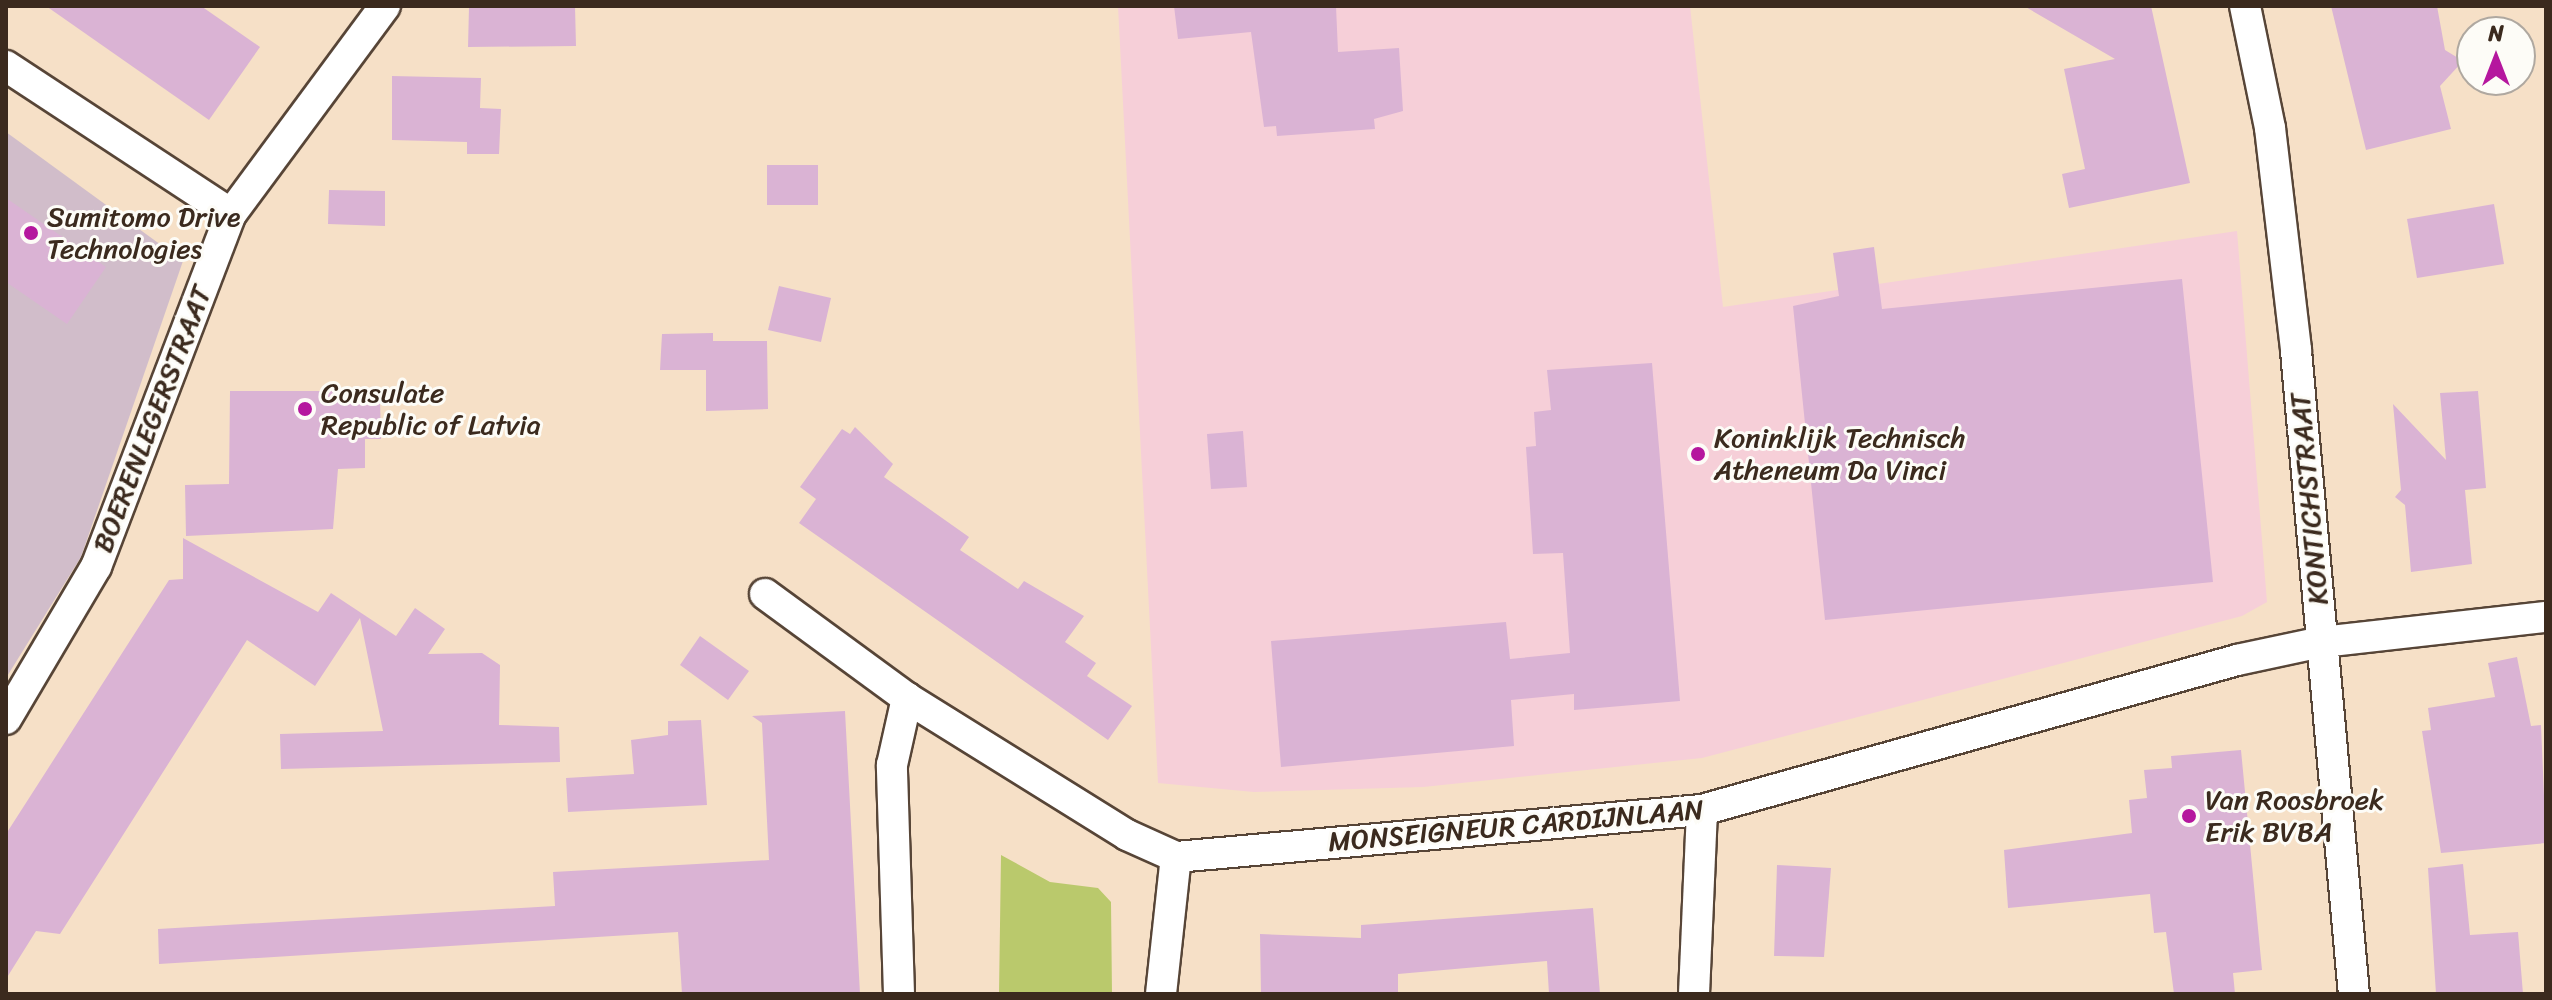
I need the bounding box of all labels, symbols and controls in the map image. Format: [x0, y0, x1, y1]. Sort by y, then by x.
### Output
text: N [2488, 14, 2504, 53]
north arrow [2456, 16, 2536, 96]
place label: Sumitomo Drive Technologies [47, 200, 241, 266]
marker: Sumitomo Drive Technologies [22, 224, 40, 242]
street label: BOERENLEGERSTRAAT [86, 281, 218, 557]
place label: Consulate Republic of Latvia [321, 376, 542, 442]
street label: KONTICHSTRAAT [2283, 392, 2335, 606]
marker: Consulate Republic of Latvia [296, 400, 314, 418]
place label: Koninklijk Technisch Atheneum Da Vinci [1714, 421, 1966, 487]
marker: Koninklijk Technisch Atheneum Da Vinci [1689, 445, 1707, 463]
place label: Van Roosbroek Erik BVBA [2205, 783, 2384, 849]
street label: MONSEIGNEUR CARDIJNLAAN [1328, 793, 1704, 859]
marker: Van Roosbroek Erik BVBA [2180, 807, 2198, 825]

